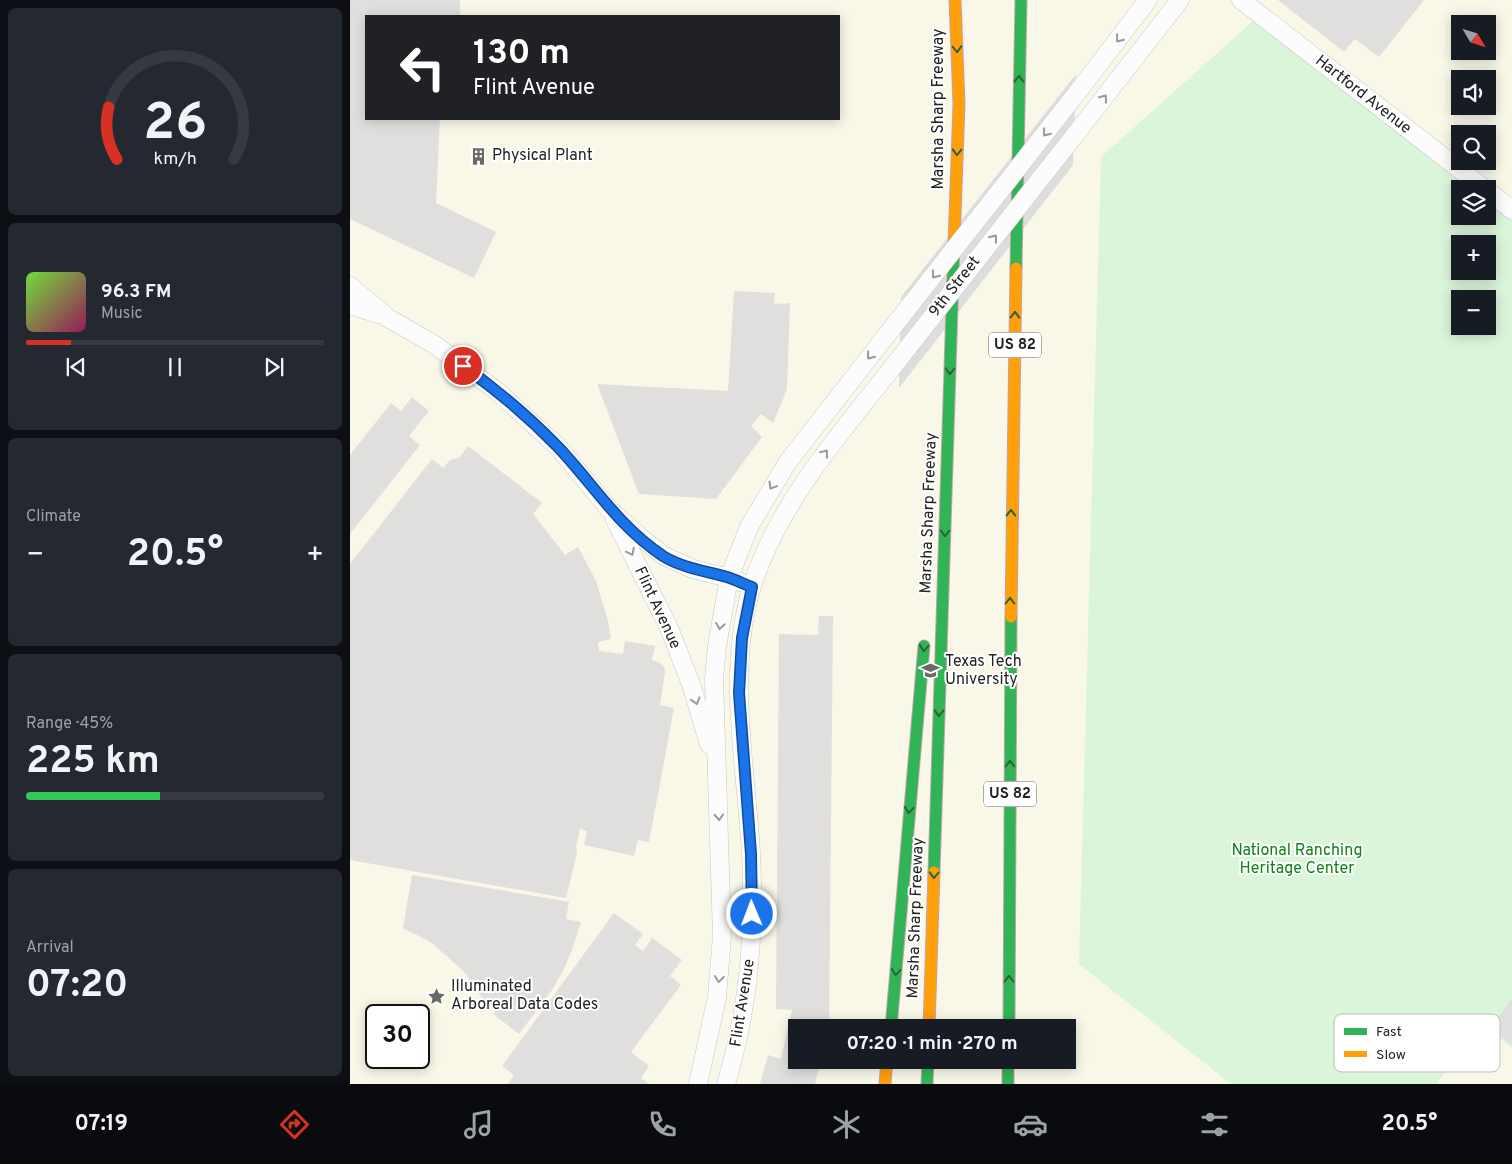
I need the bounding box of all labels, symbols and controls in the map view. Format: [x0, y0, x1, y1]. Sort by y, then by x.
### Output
north arrow [1451, 15, 1496, 60]
map controls [1451, 15, 1496, 335]
street label: Marsha Sharp Freeway [929, 28, 949, 190]
text: 130 m [473, 32, 570, 76]
one-way arrow [1116, 33, 1124, 42]
icon: left [390, 35, 455, 100]
one-way arrow [951, 45, 962, 53]
street label: Hartford Avenue [1311, 51, 1415, 139]
button: sound [1451, 70, 1496, 115]
text: Flint Avenue [473, 75, 595, 102]
one-way arrow [1014, 75, 1024, 82]
text: 26 [143, 92, 207, 158]
one-way arrow [1098, 94, 1107, 104]
button: search [1451, 125, 1496, 170]
one-way arrow [1043, 127, 1051, 136]
building icon: Physical Plant [468, 146, 488, 166]
place label: Physical Plant [492, 146, 593, 166]
text: km/h [153, 148, 197, 171]
one-way arrow [952, 149, 962, 157]
button: layers [1451, 180, 1496, 225]
one-way arrow [988, 234, 997, 244]
button: + [1451, 235, 1496, 280]
street label: 9th Street [925, 252, 985, 322]
one-way arrow [931, 269, 940, 278]
text: 96.3 FM [101, 280, 171, 304]
button: − [1451, 290, 1496, 335]
text: Music [101, 304, 142, 324]
one-way arrow [1010, 311, 1020, 319]
road number: US 82 [989, 332, 1041, 358]
pin [442, 345, 484, 387]
one-way arrow [867, 351, 876, 360]
icon: arrive [449, 352, 477, 380]
icon: previous [62, 353, 90, 381]
icon: pause [161, 353, 189, 381]
icon: next [260, 353, 288, 381]
one-way arrow [945, 368, 955, 375]
street label: Marsha Sharp Freeway [916, 432, 942, 594]
one-way arrow [820, 450, 828, 459]
one-way arrow [769, 480, 779, 489]
text: Climate [26, 507, 81, 527]
one-way arrow [1006, 508, 1017, 516]
one-way arrow [940, 530, 950, 537]
text: 20.5° [127, 531, 223, 580]
text: − [26, 538, 44, 574]
text: + [306, 538, 324, 574]
one-way arrow [625, 547, 635, 556]
street label: Flint Avenue [629, 564, 685, 652]
one-way arrow [1005, 597, 1015, 605]
one-way arrow [715, 621, 725, 630]
one-way arrow [918, 644, 929, 652]
place label: Texas Tech University [945, 652, 1022, 690]
school or university icon: Texas Tech University [921, 661, 941, 681]
one-way arrow [690, 696, 700, 704]
one-way arrow [934, 710, 944, 717]
text: Range · 45% [26, 714, 113, 734]
text: 225 km [26, 738, 160, 787]
one-way arrow [1005, 760, 1015, 768]
road number: US 82 [984, 782, 1036, 806]
one-way arrow [904, 806, 915, 814]
one-way arrow [714, 814, 724, 821]
street label: Marsha Sharp Freeway [903, 837, 929, 999]
park label: National Ranching Heritage Center [1232, 841, 1362, 879]
one-way arrow [929, 872, 939, 880]
position arrow [725, 887, 777, 939]
text: Arrival [26, 938, 74, 958]
street label: Flint Avenue [726, 958, 760, 1048]
text: 07:20 [26, 962, 128, 1011]
one-way arrow [890, 968, 901, 976]
one-way arrow [1004, 975, 1014, 982]
one-way arrow [714, 976, 725, 984]
place label: Illuminated Arboreal Data Codes [451, 977, 598, 1015]
place icon: Illuminated Arboreal Data Codes [427, 986, 447, 1006]
speed limit sign: 30 [365, 1004, 430, 1069]
legend [1334, 1014, 1500, 1072]
text: Fast [1376, 1024, 1402, 1041]
text: 07:20 · 1 min · 270 m [846, 1032, 1018, 1056]
text: Slow [1376, 1047, 1406, 1064]
icon: directions [277, 1107, 312, 1142]
icon: music [461, 1107, 496, 1142]
icon: phone [645, 1107, 680, 1142]
icon: climate [829, 1107, 864, 1142]
icon: car [1013, 1107, 1048, 1142]
icon: filters [1197, 1107, 1232, 1142]
text: 07:19 [75, 1111, 128, 1138]
text: 20.5° [1382, 1111, 1437, 1138]

